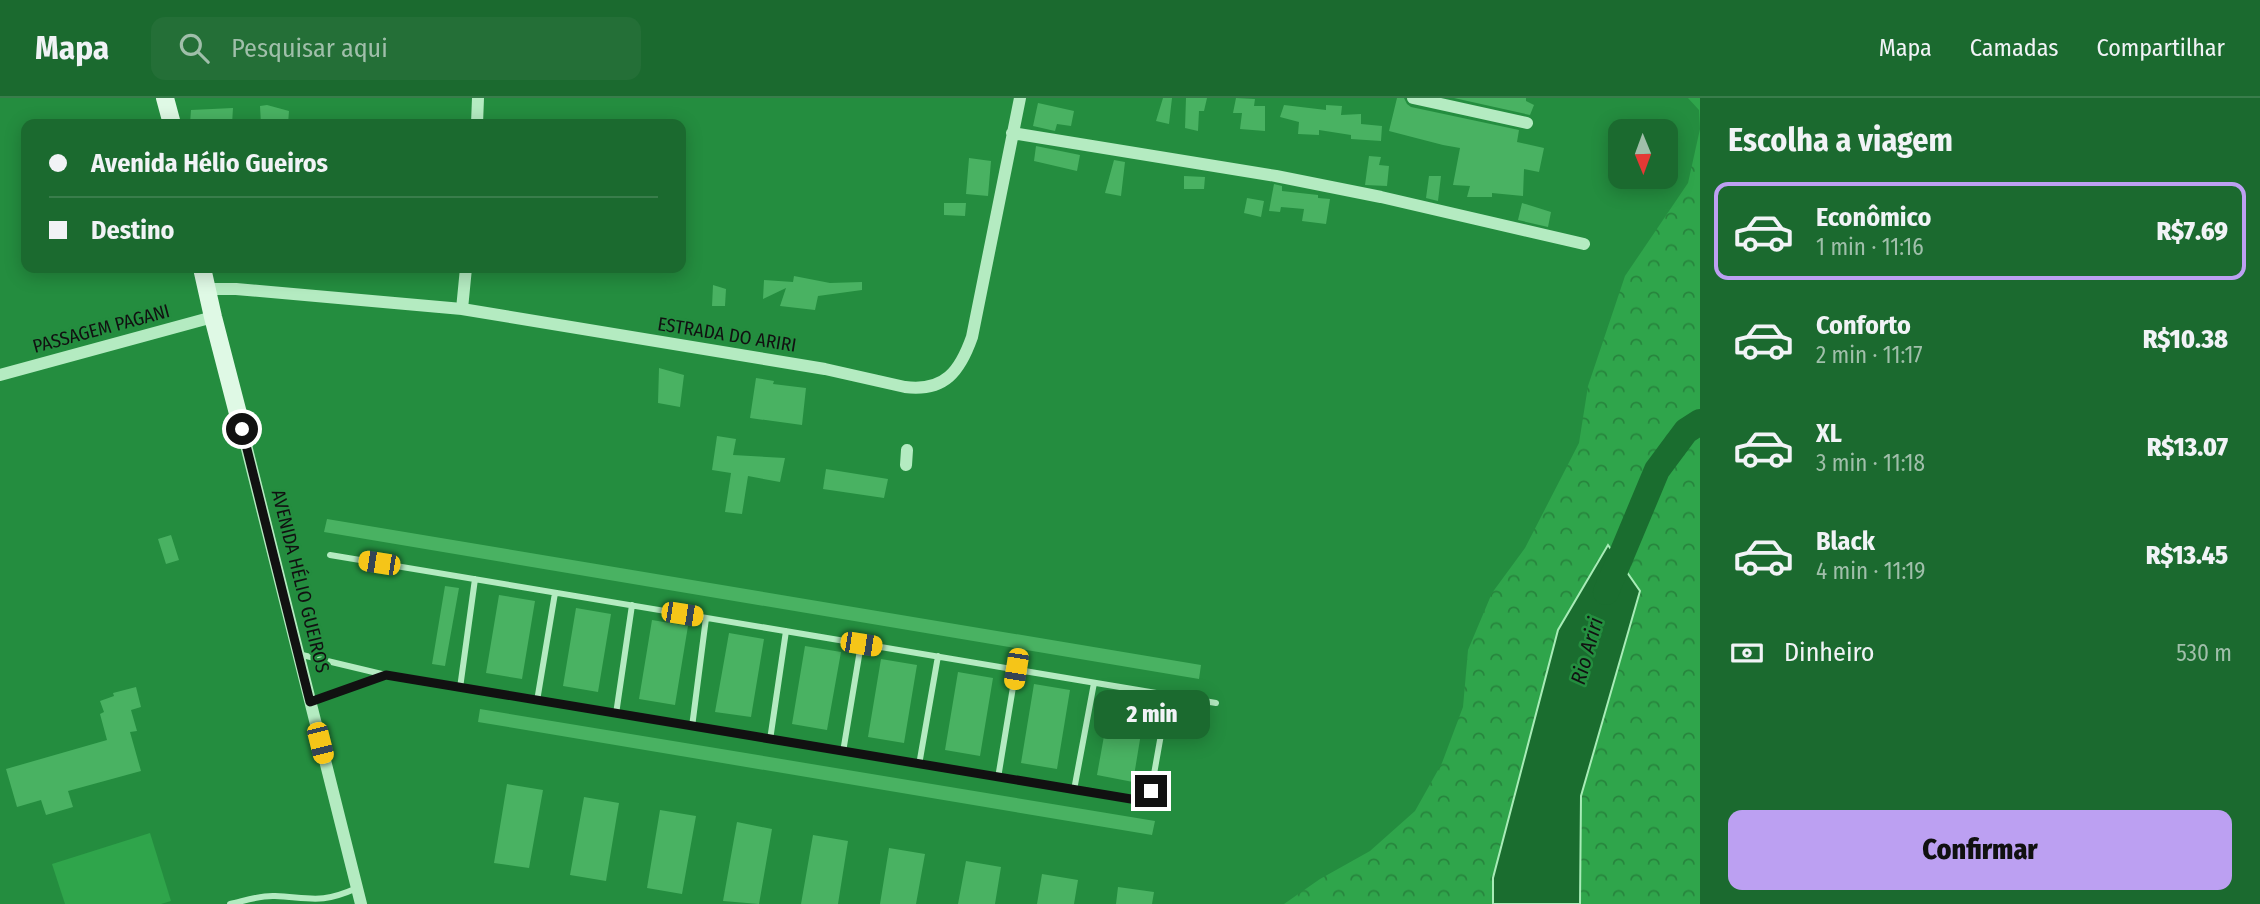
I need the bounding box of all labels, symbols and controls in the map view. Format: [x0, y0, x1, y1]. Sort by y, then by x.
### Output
search box [151, 17, 641, 80]
text: Mapa [35, 28, 109, 68]
icon: search [175, 29, 213, 67]
text: Pesquisar aqui [231, 33, 388, 64]
text: Mapa [1879, 34, 1932, 62]
text: Camadas [1970, 34, 2059, 62]
text: Compartilhar [2097, 34, 2225, 62]
north arrow [1608, 119, 1678, 189]
map controls [1608, 119, 1678, 189]
text: Escolha a viagem [1728, 121, 1953, 159]
text: Avenida Hélio Gueiros [91, 148, 328, 179]
icon: car [1732, 200, 1795, 263]
text: Econômico [1816, 202, 1931, 233]
text: Destino [91, 215, 174, 246]
text: R$7.69 [2157, 216, 2228, 247]
text: 1 min · 11:16 [1816, 233, 1924, 261]
street label: PASSAGEM PAGANI [30, 299, 172, 358]
icon: car [1732, 308, 1795, 371]
text: Conforto [1816, 310, 1911, 341]
street label: ESTRADA DO ARIRI [656, 312, 798, 357]
text: R$10.38 [2143, 324, 2228, 355]
text: 2 min · 11:17 [1816, 341, 1923, 369]
route start [226, 413, 258, 445]
icon: car [1732, 416, 1795, 479]
text: XL [1816, 418, 1842, 449]
text: R$13.07 [2147, 432, 2228, 463]
text: 3 min · 11:18 [1816, 449, 1925, 477]
street label: AVENIDA HÉLIO GUEIROS [267, 487, 334, 675]
icon: car [1732, 524, 1795, 587]
text: Black [1816, 526, 1875, 557]
text: R$13.45 [2146, 540, 2228, 571]
car [357, 549, 402, 577]
text: 4 min · 11:19 [1816, 557, 1926, 585]
car [660, 600, 705, 628]
water label: Rio Ariri [1565, 614, 1609, 688]
car [839, 630, 884, 658]
icon: cash [1728, 634, 1766, 672]
text: Dinheiro [1784, 637, 1874, 668]
text: 530 m [2176, 639, 2232, 667]
car [1003, 647, 1030, 691]
callout: 2 min [1093, 690, 1209, 738]
text: 2 min [1127, 700, 1177, 728]
car [305, 720, 336, 766]
route end [1135, 775, 1167, 807]
button: Confirmar [1728, 810, 2232, 890]

